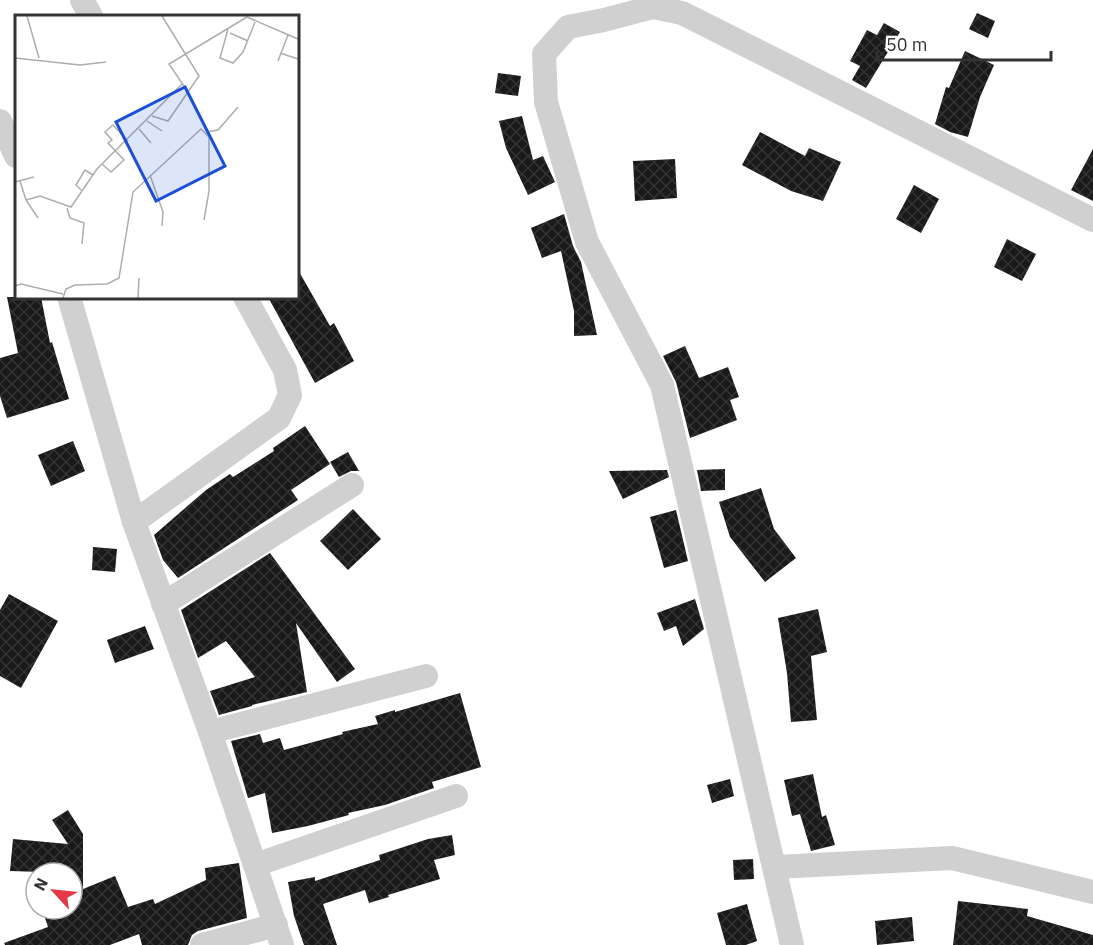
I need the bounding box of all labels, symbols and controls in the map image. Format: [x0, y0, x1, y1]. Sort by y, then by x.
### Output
inset map [15, 15, 298, 298]
scale bar [877, 24, 1051, 62]
text: 50 m [886, 33, 928, 56]
north arrow [24, 861, 84, 921]
text: N [29, 874, 52, 894]

